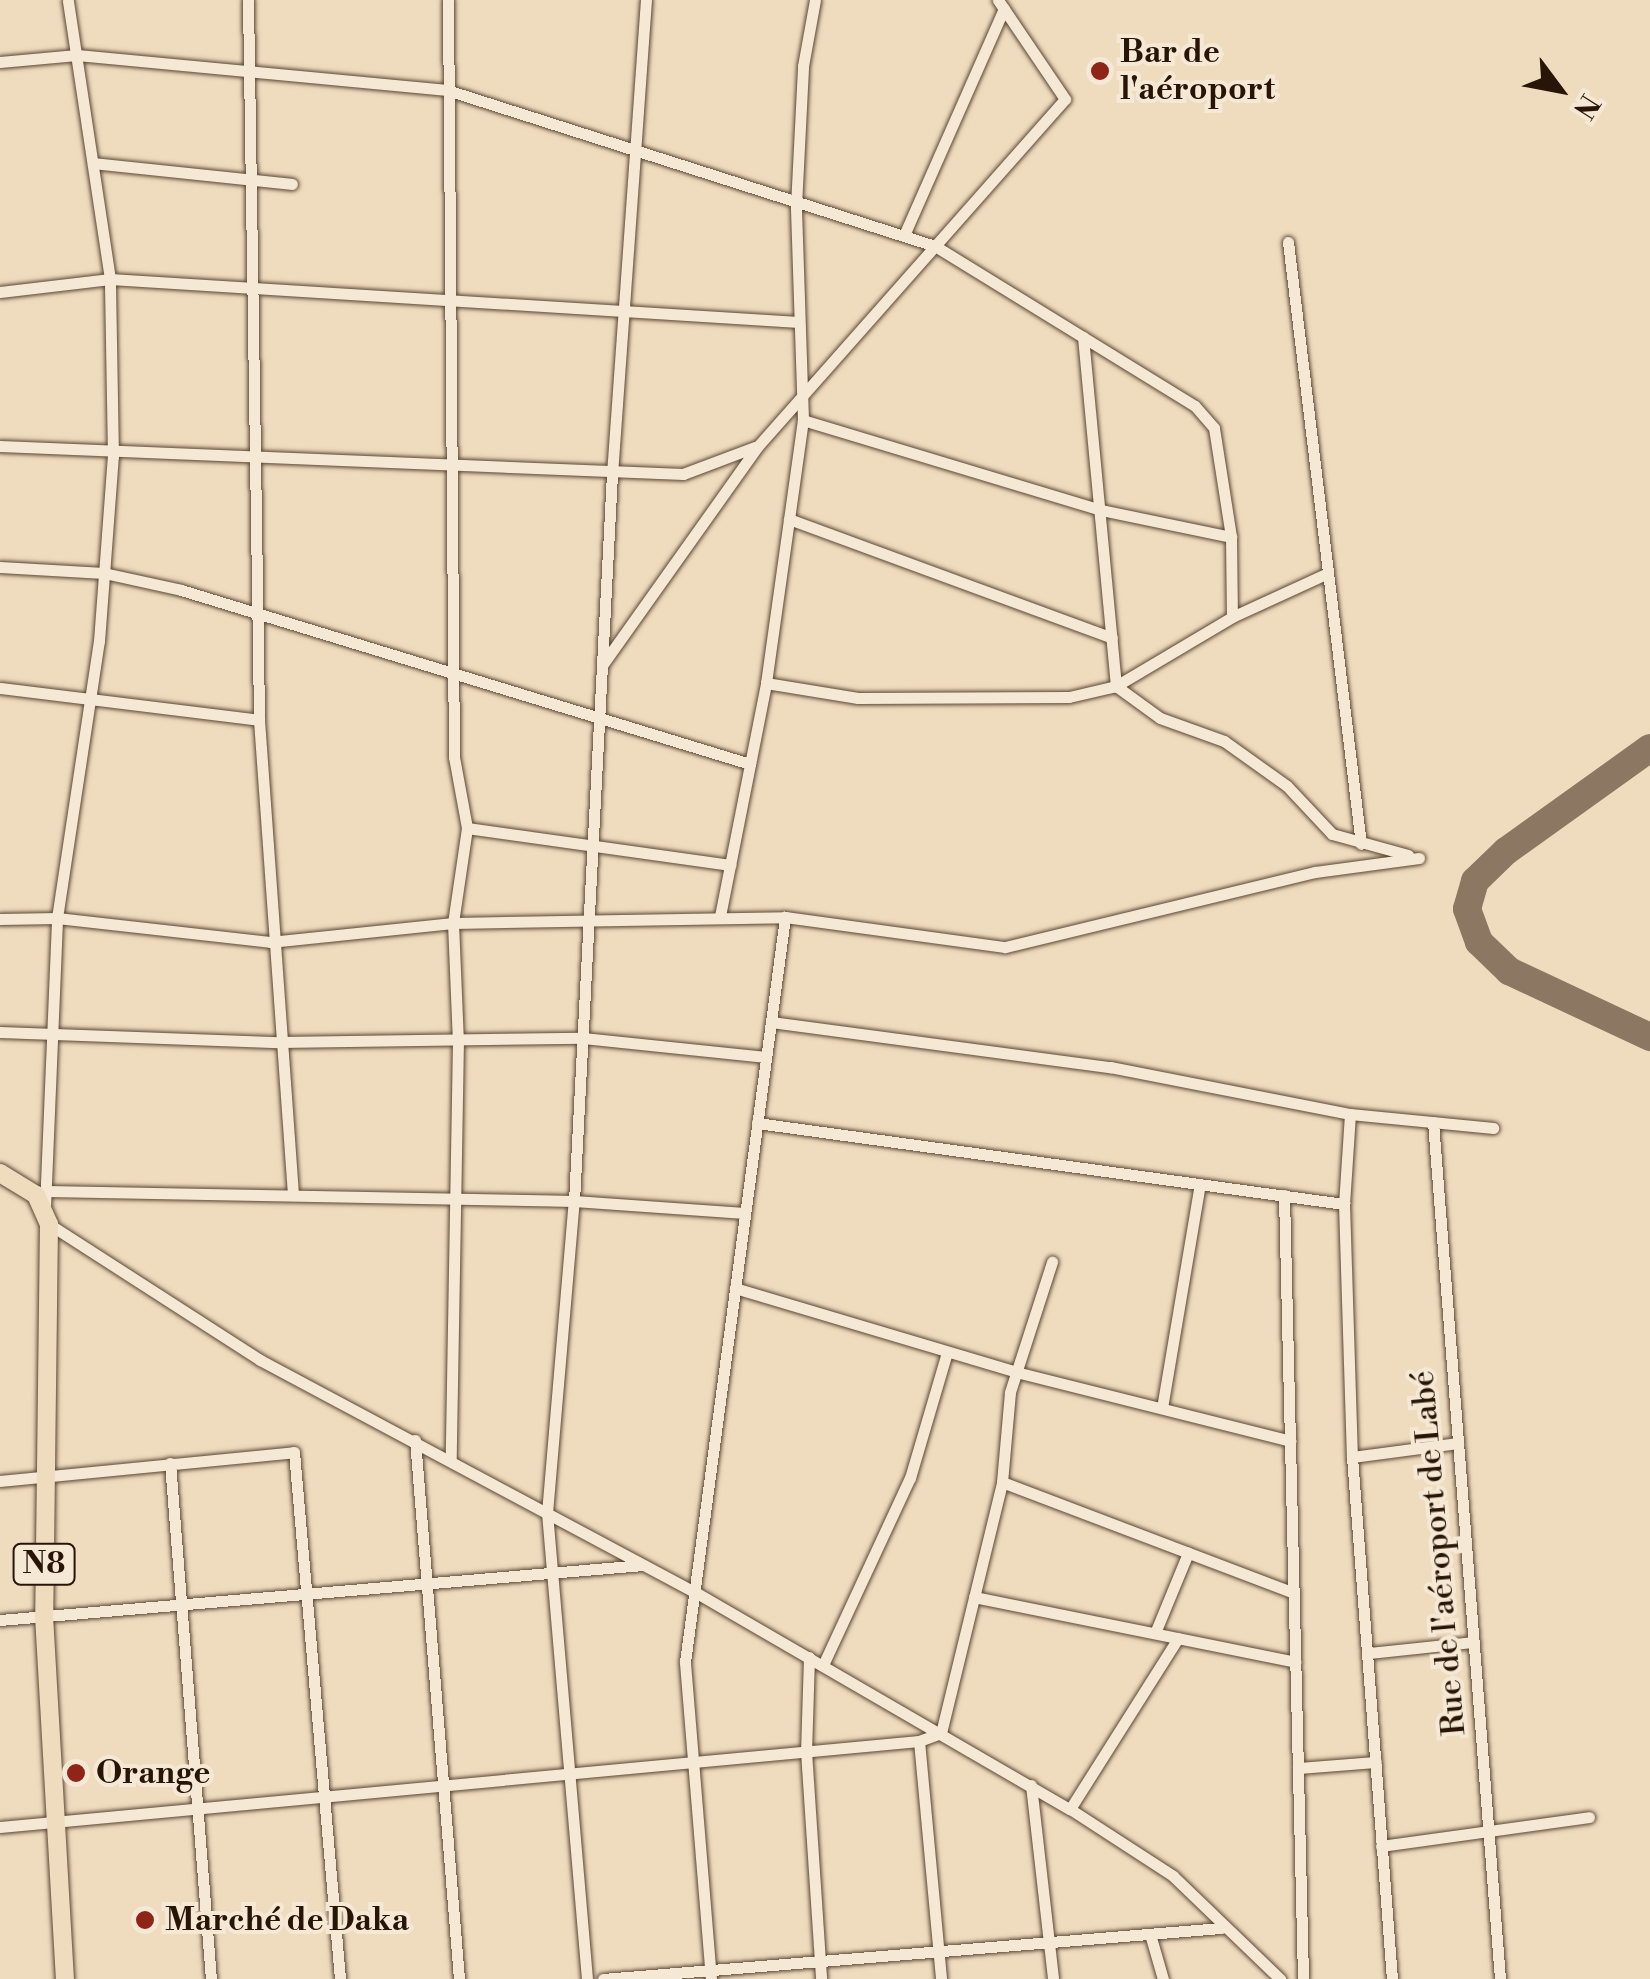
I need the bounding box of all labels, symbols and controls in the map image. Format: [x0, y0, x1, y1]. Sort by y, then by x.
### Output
place label: Bar de l'aéroport [1120, 34, 1275, 109]
north arrow [1510, 40, 1610, 140]
marker: Bar de l'aéroport [1089, 60, 1111, 82]
text: N [1565, 87, 1607, 125]
street label: Rue de l'aéroport de Labé [1404, 1369, 1474, 1737]
road number: N8 [12, 1539, 76, 1589]
place label: Orange [96, 1754, 210, 1792]
marker: Orange [65, 1762, 87, 1784]
place label: Marché de Daka [165, 1901, 409, 1939]
marker: Marché de Daka [134, 1909, 156, 1931]

